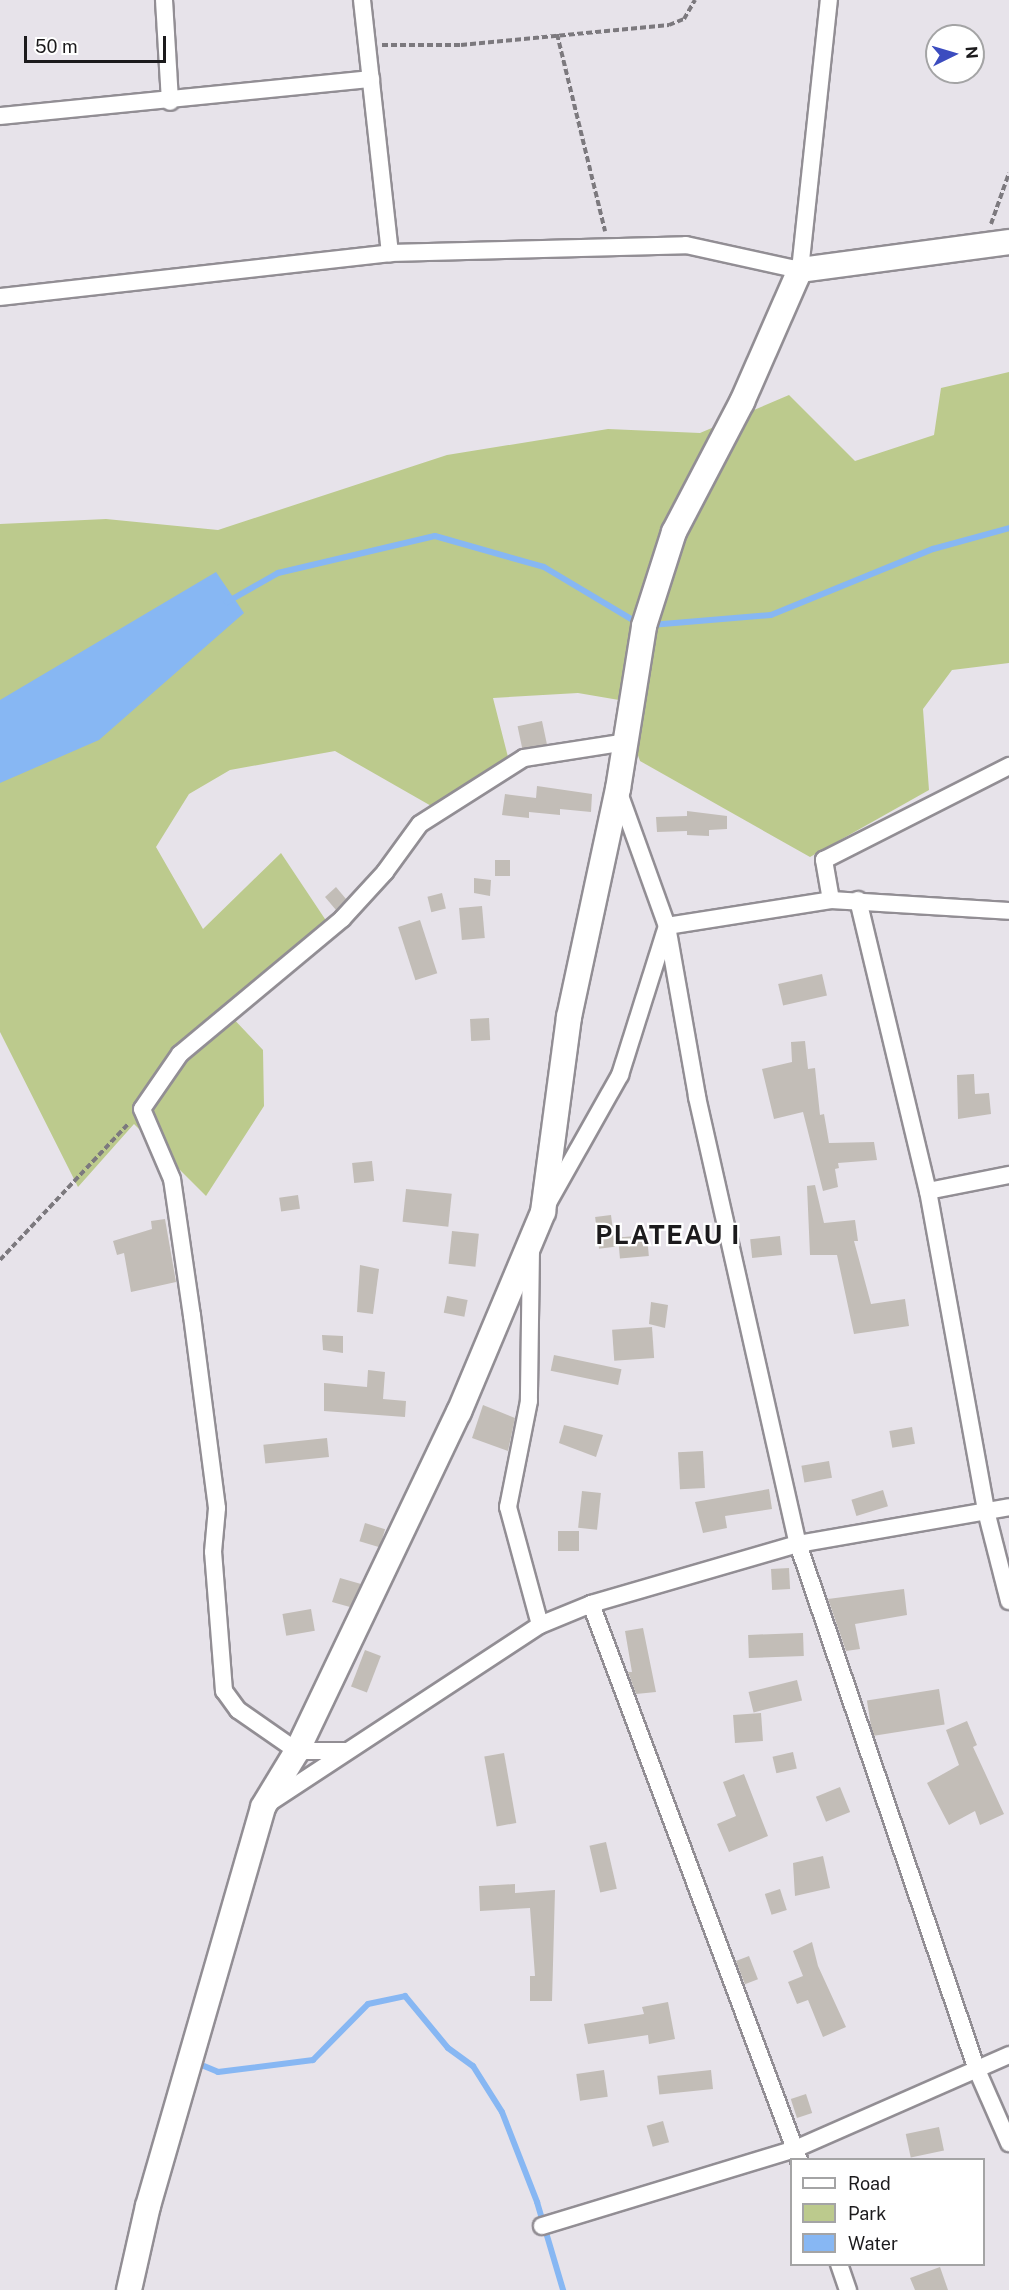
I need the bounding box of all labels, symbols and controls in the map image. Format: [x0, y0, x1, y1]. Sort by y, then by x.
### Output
scale bar [27, 24, 170, 62]
north arrow [925, 24, 985, 84]
text: 50 m [35, 36, 78, 57]
text: N [961, 45, 981, 60]
district label: PLATEAU I [595, 1219, 741, 1251]
legend [790, 2158, 985, 2266]
text: Road [848, 2173, 891, 2194]
text: Park [848, 2203, 886, 2224]
text: Water [848, 2233, 898, 2254]

